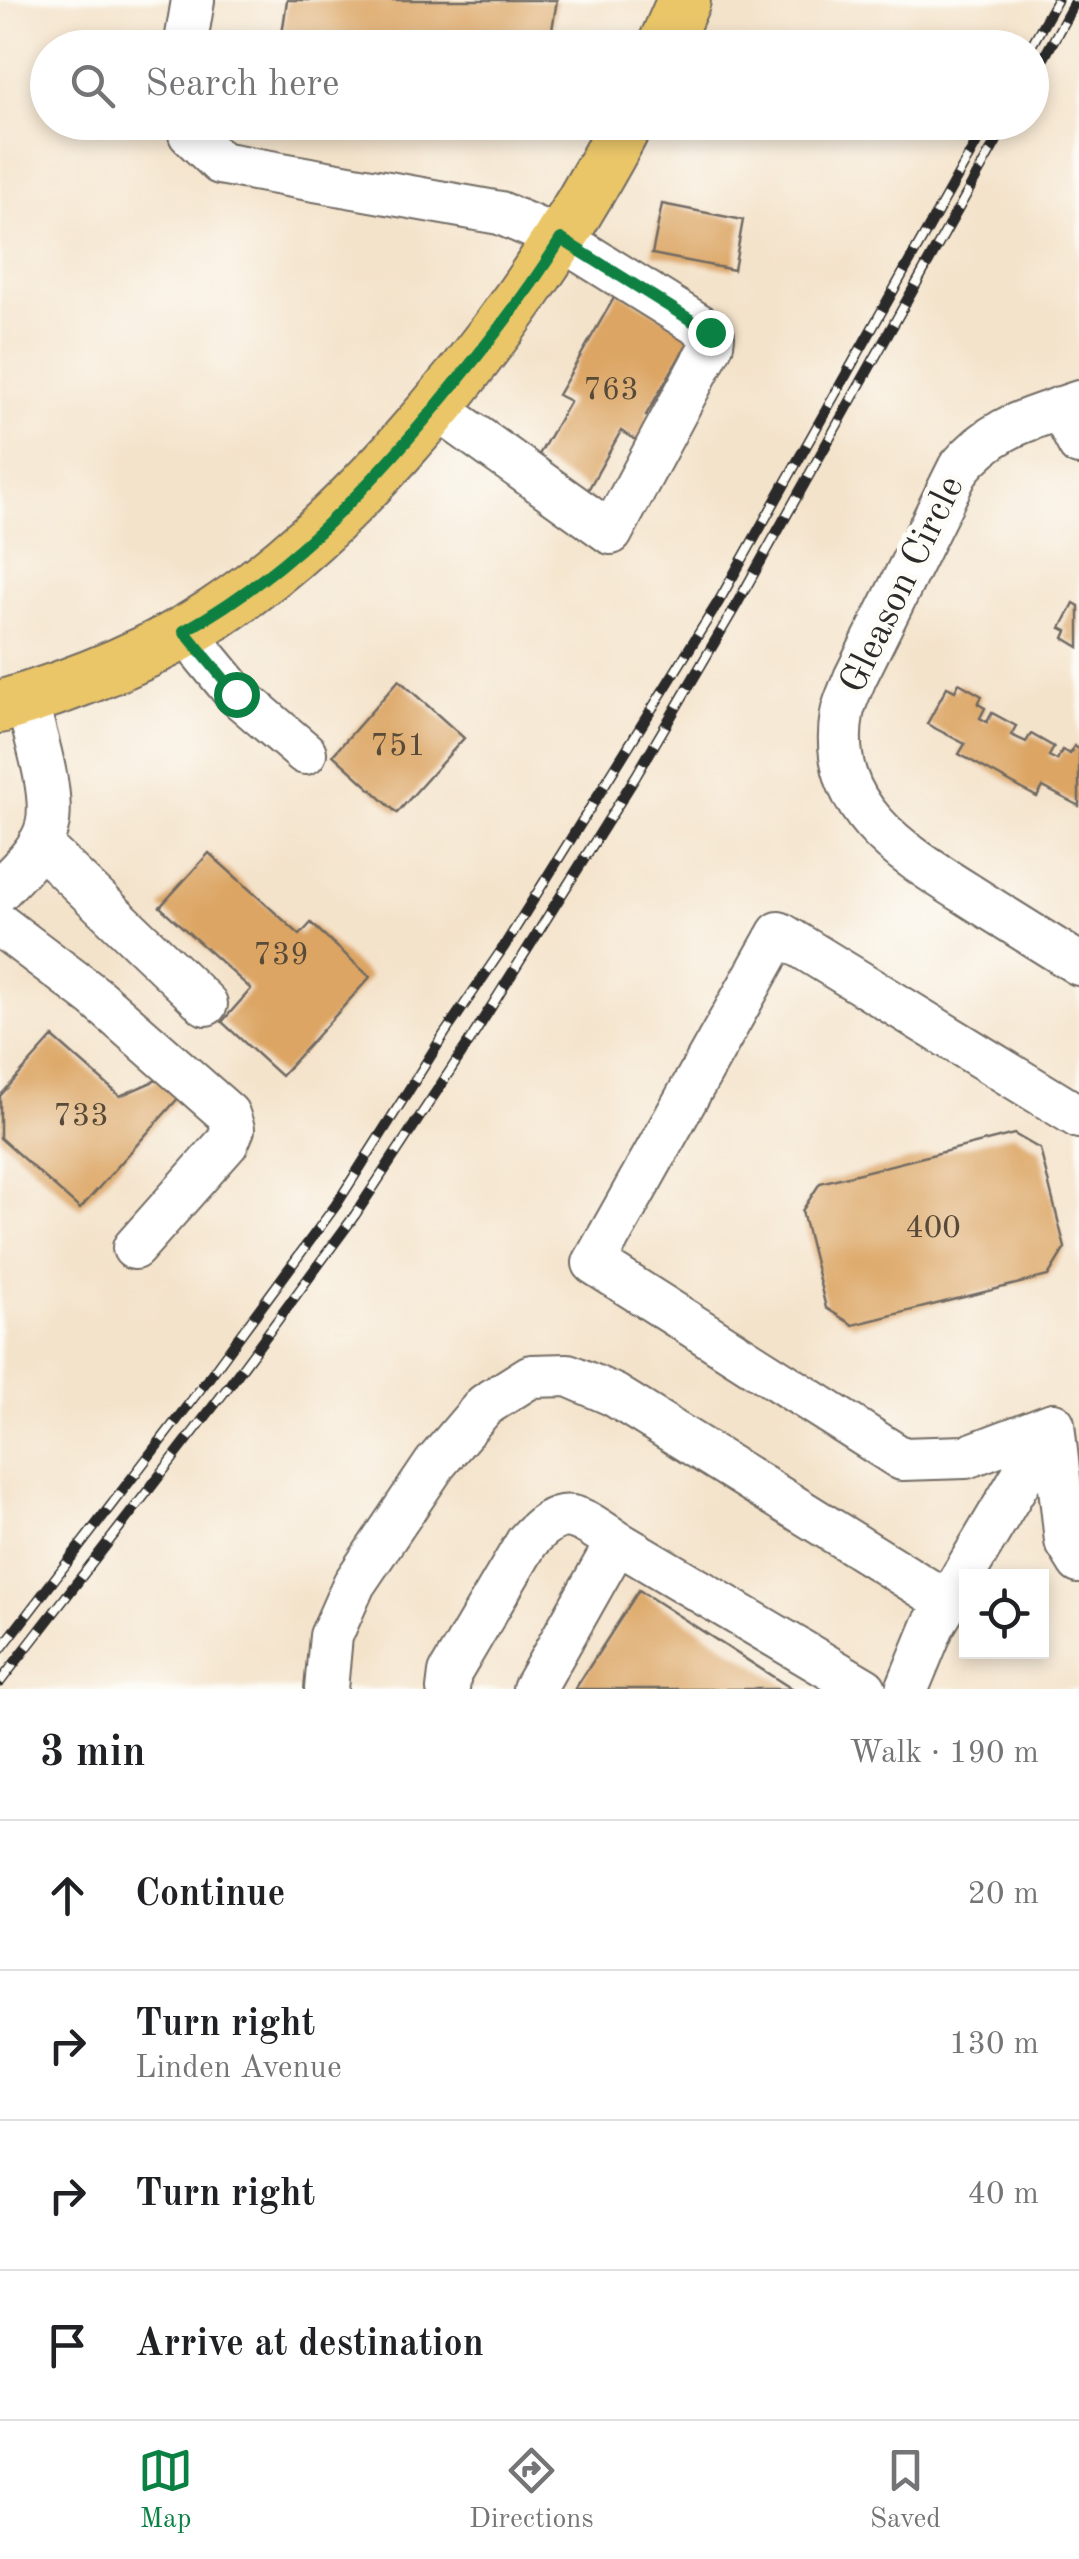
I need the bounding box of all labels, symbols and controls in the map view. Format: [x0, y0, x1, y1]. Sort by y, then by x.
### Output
search box [30, 30, 1049, 140]
icon: search [65, 58, 120, 113]
text: Search here [145, 66, 340, 104]
route end [688, 310, 734, 356]
house number: 763 [583, 375, 639, 407]
street label: Gleason Circle [834, 471, 972, 699]
route start [214, 672, 260, 718]
house number: 751 [370, 731, 426, 763]
house number: 739 [253, 940, 309, 972]
house number: 733 [53, 1101, 109, 1133]
house number: 400 [905, 1213, 961, 1245]
map controls [959, 1569, 1049, 1659]
button: locate [959, 1569, 1049, 1659]
text: 3 min [40, 1733, 146, 1775]
text: Walk · 190 m [849, 1738, 1039, 1770]
icon: ahead [40, 1868, 95, 1923]
text: Continue [135, 1876, 285, 1914]
text: 20 m [968, 1879, 1039, 1911]
text: Turn right [135, 2006, 315, 2044]
icon: right [40, 2018, 95, 2073]
text: 130 m [949, 2029, 1039, 2061]
text: Linden Avenue [135, 2053, 342, 2085]
icon: right [40, 2168, 95, 2223]
text: Turn right [135, 2176, 315, 2214]
text: 40 m [968, 2179, 1039, 2211]
icon: arrive [40, 2318, 95, 2373]
text: Arrive at destination [135, 2326, 484, 2364]
tab: Map [138, 2443, 193, 2538]
tab: Directions [469, 2443, 594, 2538]
tab: Saved [870, 2443, 941, 2538]

